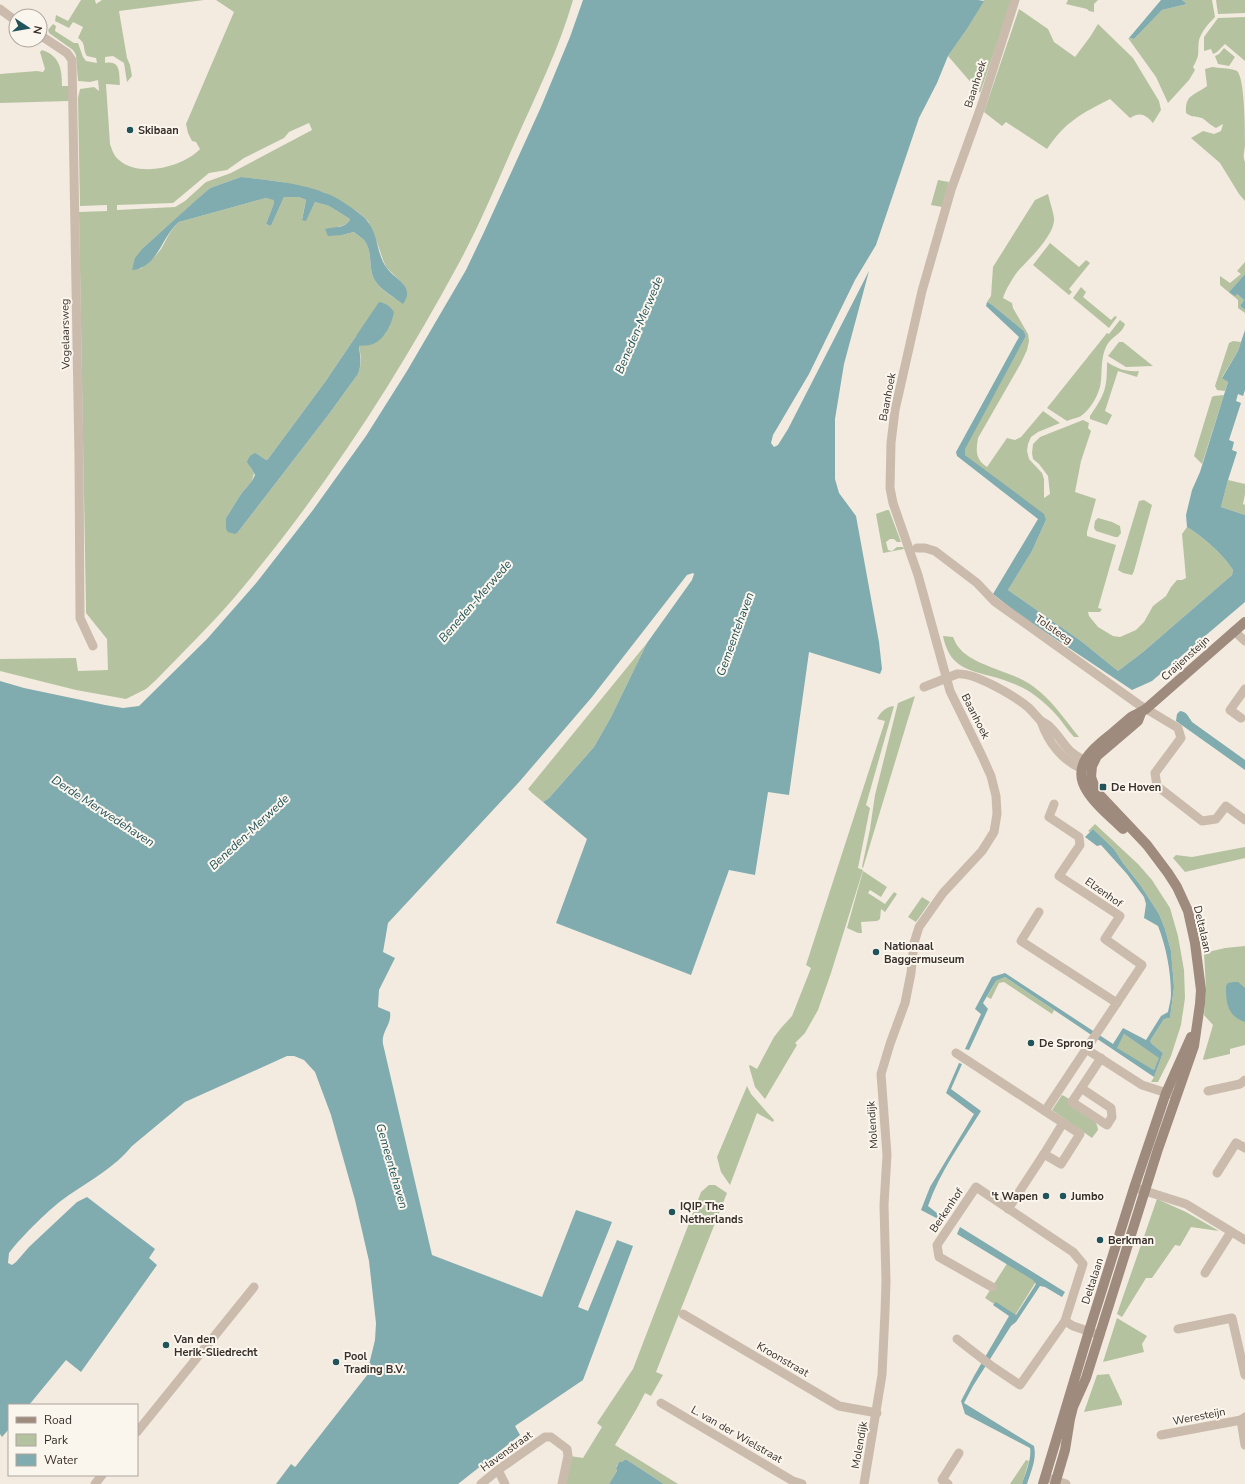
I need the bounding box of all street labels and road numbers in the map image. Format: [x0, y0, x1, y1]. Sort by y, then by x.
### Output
street label: Baanhoek [961, 58, 990, 110]
street label: Vogelaarsweg [57, 298, 74, 371]
street label: Baanhoek [875, 371, 900, 423]
street label: Tolsteeg [1032, 611, 1075, 648]
street label: Craijensteijn [1158, 633, 1213, 684]
street label: Baanhoek [958, 691, 994, 742]
street label: Elzenhof [1082, 874, 1126, 911]
street label: Deltalaan [1190, 904, 1215, 954]
street label: Molendijk [863, 1100, 882, 1149]
street label: Berkenhof [926, 1185, 967, 1235]
street label: Deltalaan [1078, 1256, 1107, 1306]
street label: Kroonstraat [754, 1339, 812, 1380]
street label: L. van der Wielstraat [688, 1402, 785, 1467]
street label: Weresteijn [1171, 1404, 1227, 1429]
street label: Molendijk [848, 1420, 871, 1470]
street label: Havenstraat [477, 1428, 535, 1475]

